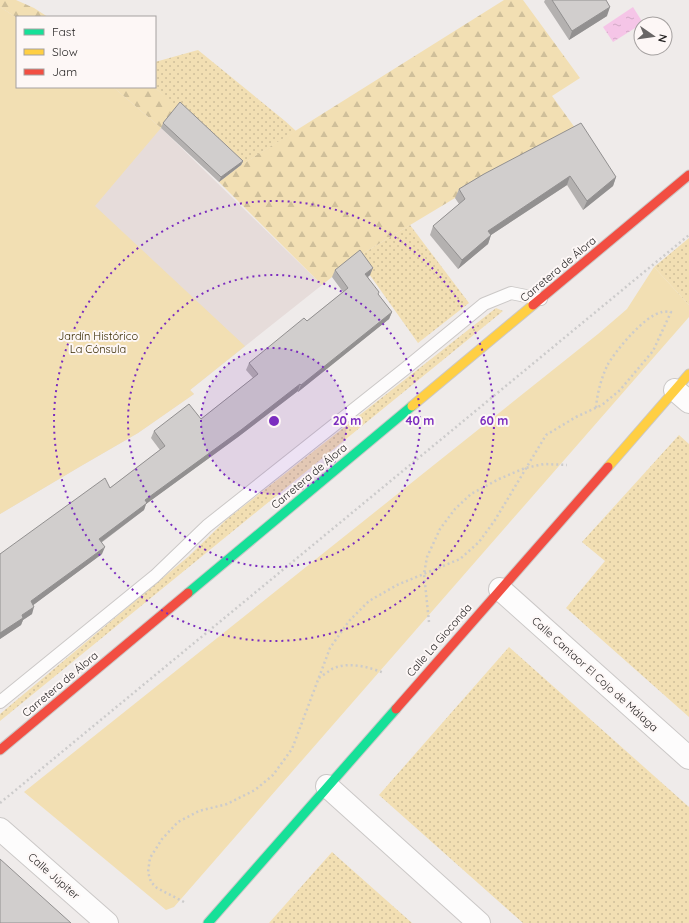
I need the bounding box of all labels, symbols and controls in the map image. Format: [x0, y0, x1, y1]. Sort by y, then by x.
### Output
legend [16, 16, 156, 88]
north arrow [633, 16, 673, 56]
text: Fast [52, 24, 76, 39]
text: N [655, 33, 670, 44]
text: Slow [52, 44, 78, 59]
text: Jam [52, 64, 77, 79]
street label: Carretera de Álora [517, 233, 599, 305]
park label: Jardín Histórico La Cónsula [58, 329, 138, 356]
text: 20 m [333, 413, 361, 428]
text: 40 m [406, 413, 434, 428]
text: 60 m [480, 413, 508, 428]
centre of rings [267, 414, 281, 428]
street label: Carretera de Álora [268, 440, 350, 512]
street label: Calle La Gioconda [403, 601, 475, 679]
street label: Calle Cantaor El Cojo de Málaga [529, 614, 661, 734]
street label: Carretera de Álora [19, 648, 101, 720]
street label: Calle Júpiter [25, 850, 83, 903]

